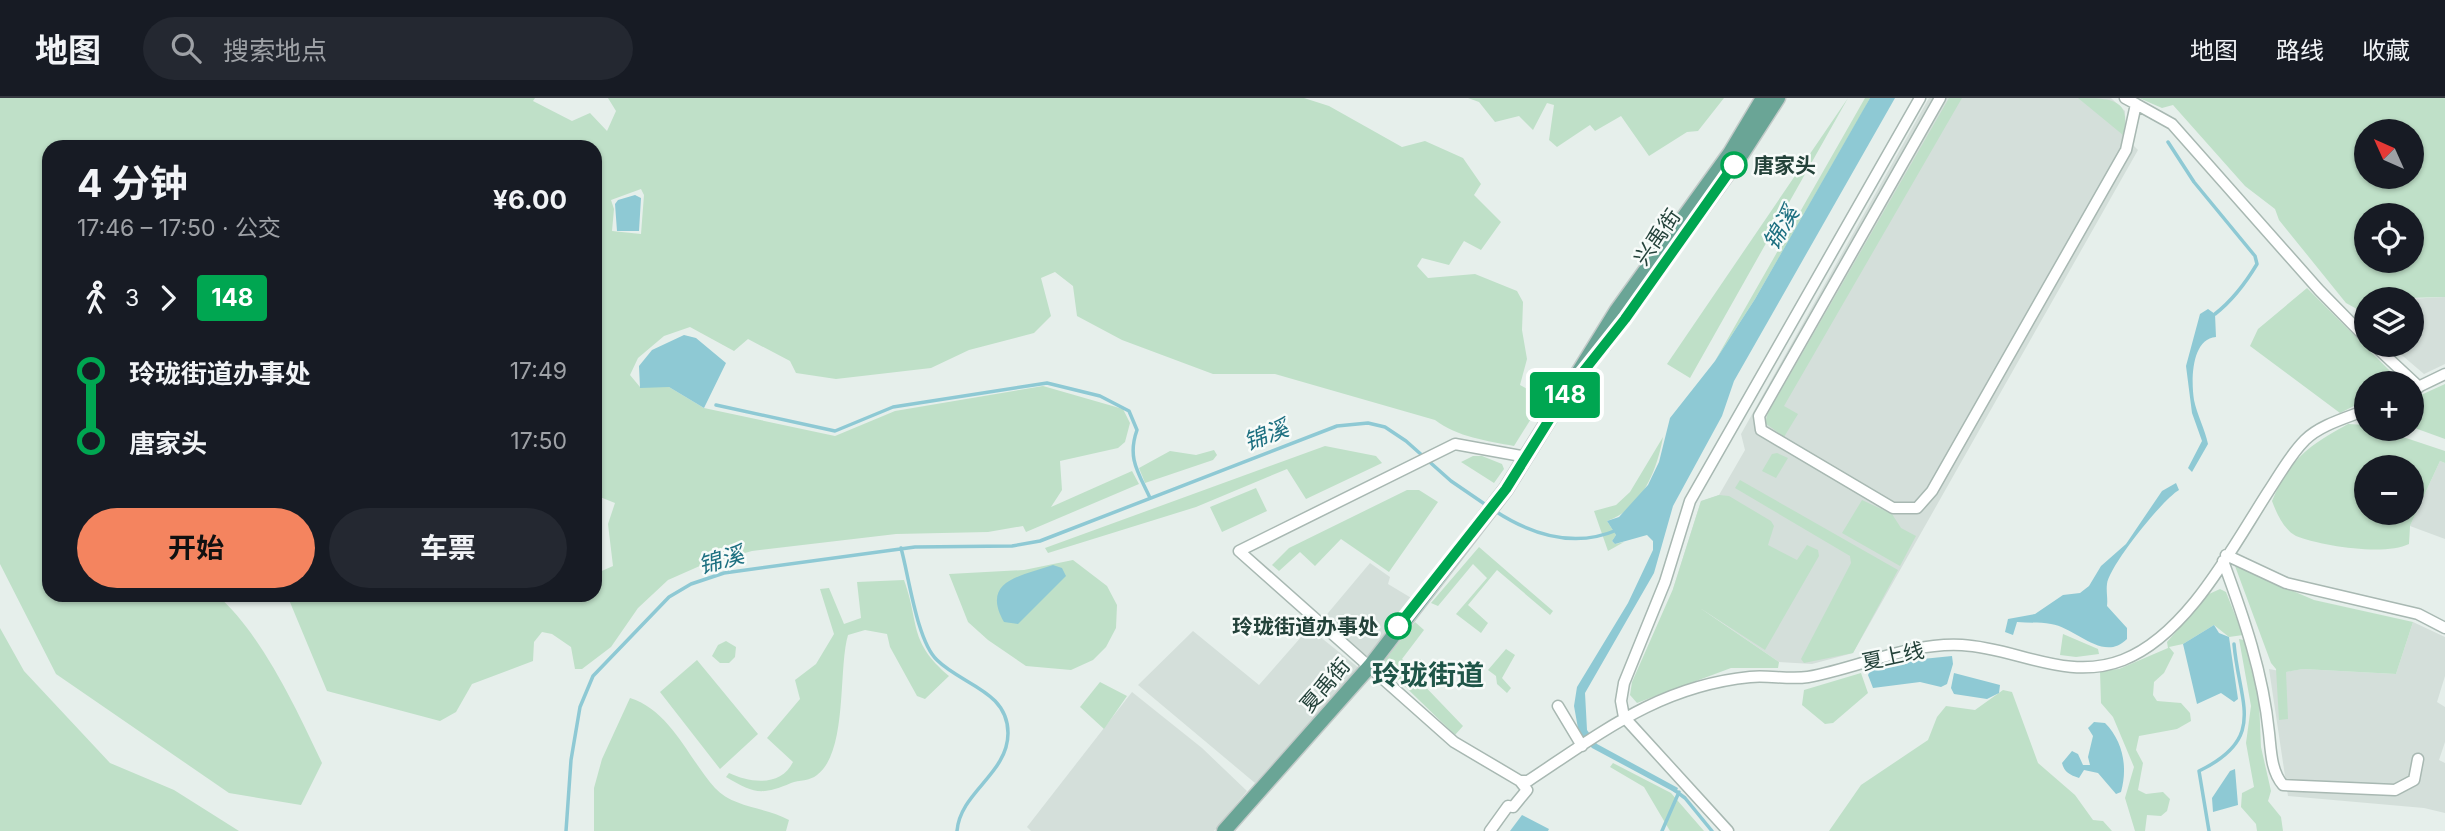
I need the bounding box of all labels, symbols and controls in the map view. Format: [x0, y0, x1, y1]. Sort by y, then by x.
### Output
search box [143, 17, 633, 80]
icon: search [167, 29, 205, 67]
text: 地图 [35, 30, 101, 70]
text: 搜索地点 [223, 35, 327, 66]
text: 地图 [2190, 36, 2238, 65]
text: 路线 [2276, 36, 2324, 65]
text: 收藏 [2362, 36, 2410, 65]
north arrow [2354, 119, 2424, 189]
map controls [2354, 119, 2424, 525]
marker: 唐家头 [1721, 152, 1747, 178]
place label: 唐家头 [1753, 153, 1816, 178]
text: 4 分钟 [77, 160, 188, 206]
text: ¥6.00 [493, 184, 567, 215]
water label: 锦溪 [1757, 199, 1806, 255]
button: locate [2354, 203, 2424, 273]
street label: 兴禹街 [1629, 204, 1685, 270]
text: 17:46 – 17:50 · 公交 [77, 214, 281, 242]
icon: walk [77, 279, 115, 317]
icon: forward [149, 279, 187, 317]
text: 148 [211, 283, 253, 312]
text: 3 [125, 284, 139, 312]
button: layers [2354, 287, 2424, 357]
text: 17:49 [510, 357, 567, 385]
text: 玲珑街道办事处 [129, 358, 311, 389]
button: + [2354, 371, 2424, 441]
line badge: 148 [1525, 372, 1605, 418]
text: 148 [1544, 380, 1586, 409]
water label: 锦溪 [1240, 413, 1295, 456]
text: 17:50 [510, 427, 567, 455]
text: 唐家头 [129, 428, 207, 459]
button: − [2354, 455, 2424, 525]
button: 开始 [77, 508, 315, 588]
button: 车票 [329, 508, 567, 588]
water label: 锦溪 [695, 539, 750, 580]
marker: 玲珑街道办事处 [1385, 613, 1411, 639]
place label: 玲珑街道办事处 [1232, 614, 1379, 639]
street label: 夏上线 [1860, 637, 1926, 675]
street label: 夏禹街 [1295, 653, 1355, 717]
district label: 玲珑街道 [1372, 658, 1484, 692]

